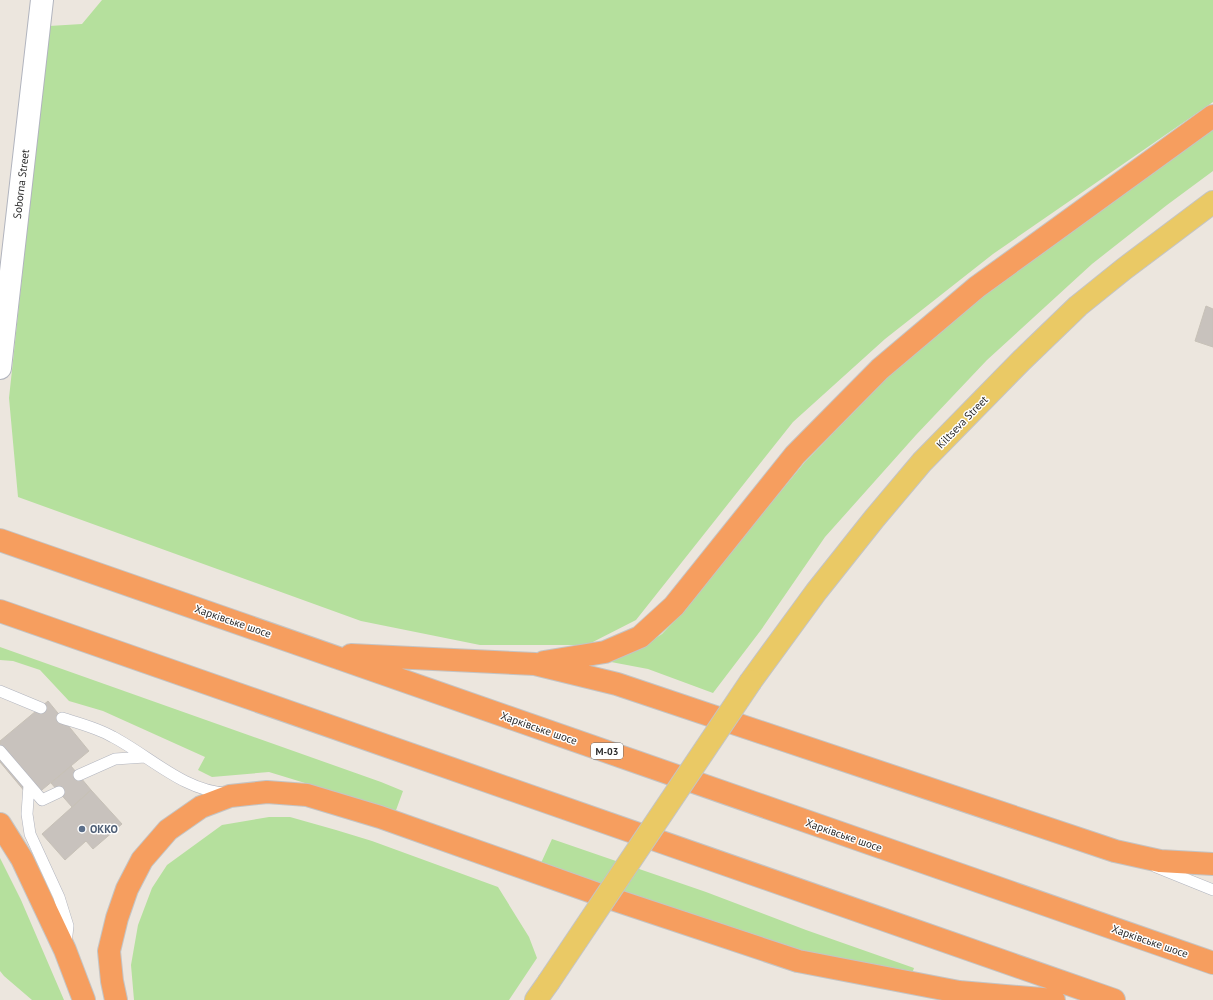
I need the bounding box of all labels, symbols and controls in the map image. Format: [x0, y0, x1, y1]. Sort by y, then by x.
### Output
street label: Soborna Street [10, 148, 32, 220]
street label: Kiltseva Street [933, 392, 991, 451]
street label: Харківське шосе [193, 601, 273, 641]
street label: Харківське шосе [499, 708, 579, 748]
road number: М-03 [591, 743, 623, 759]
street label: Харківське шосе [804, 815, 884, 855]
place label: OKKO [90, 822, 118, 836]
marker: OKKO [77, 824, 87, 834]
street label: Харківське шосе [1110, 921, 1190, 961]

